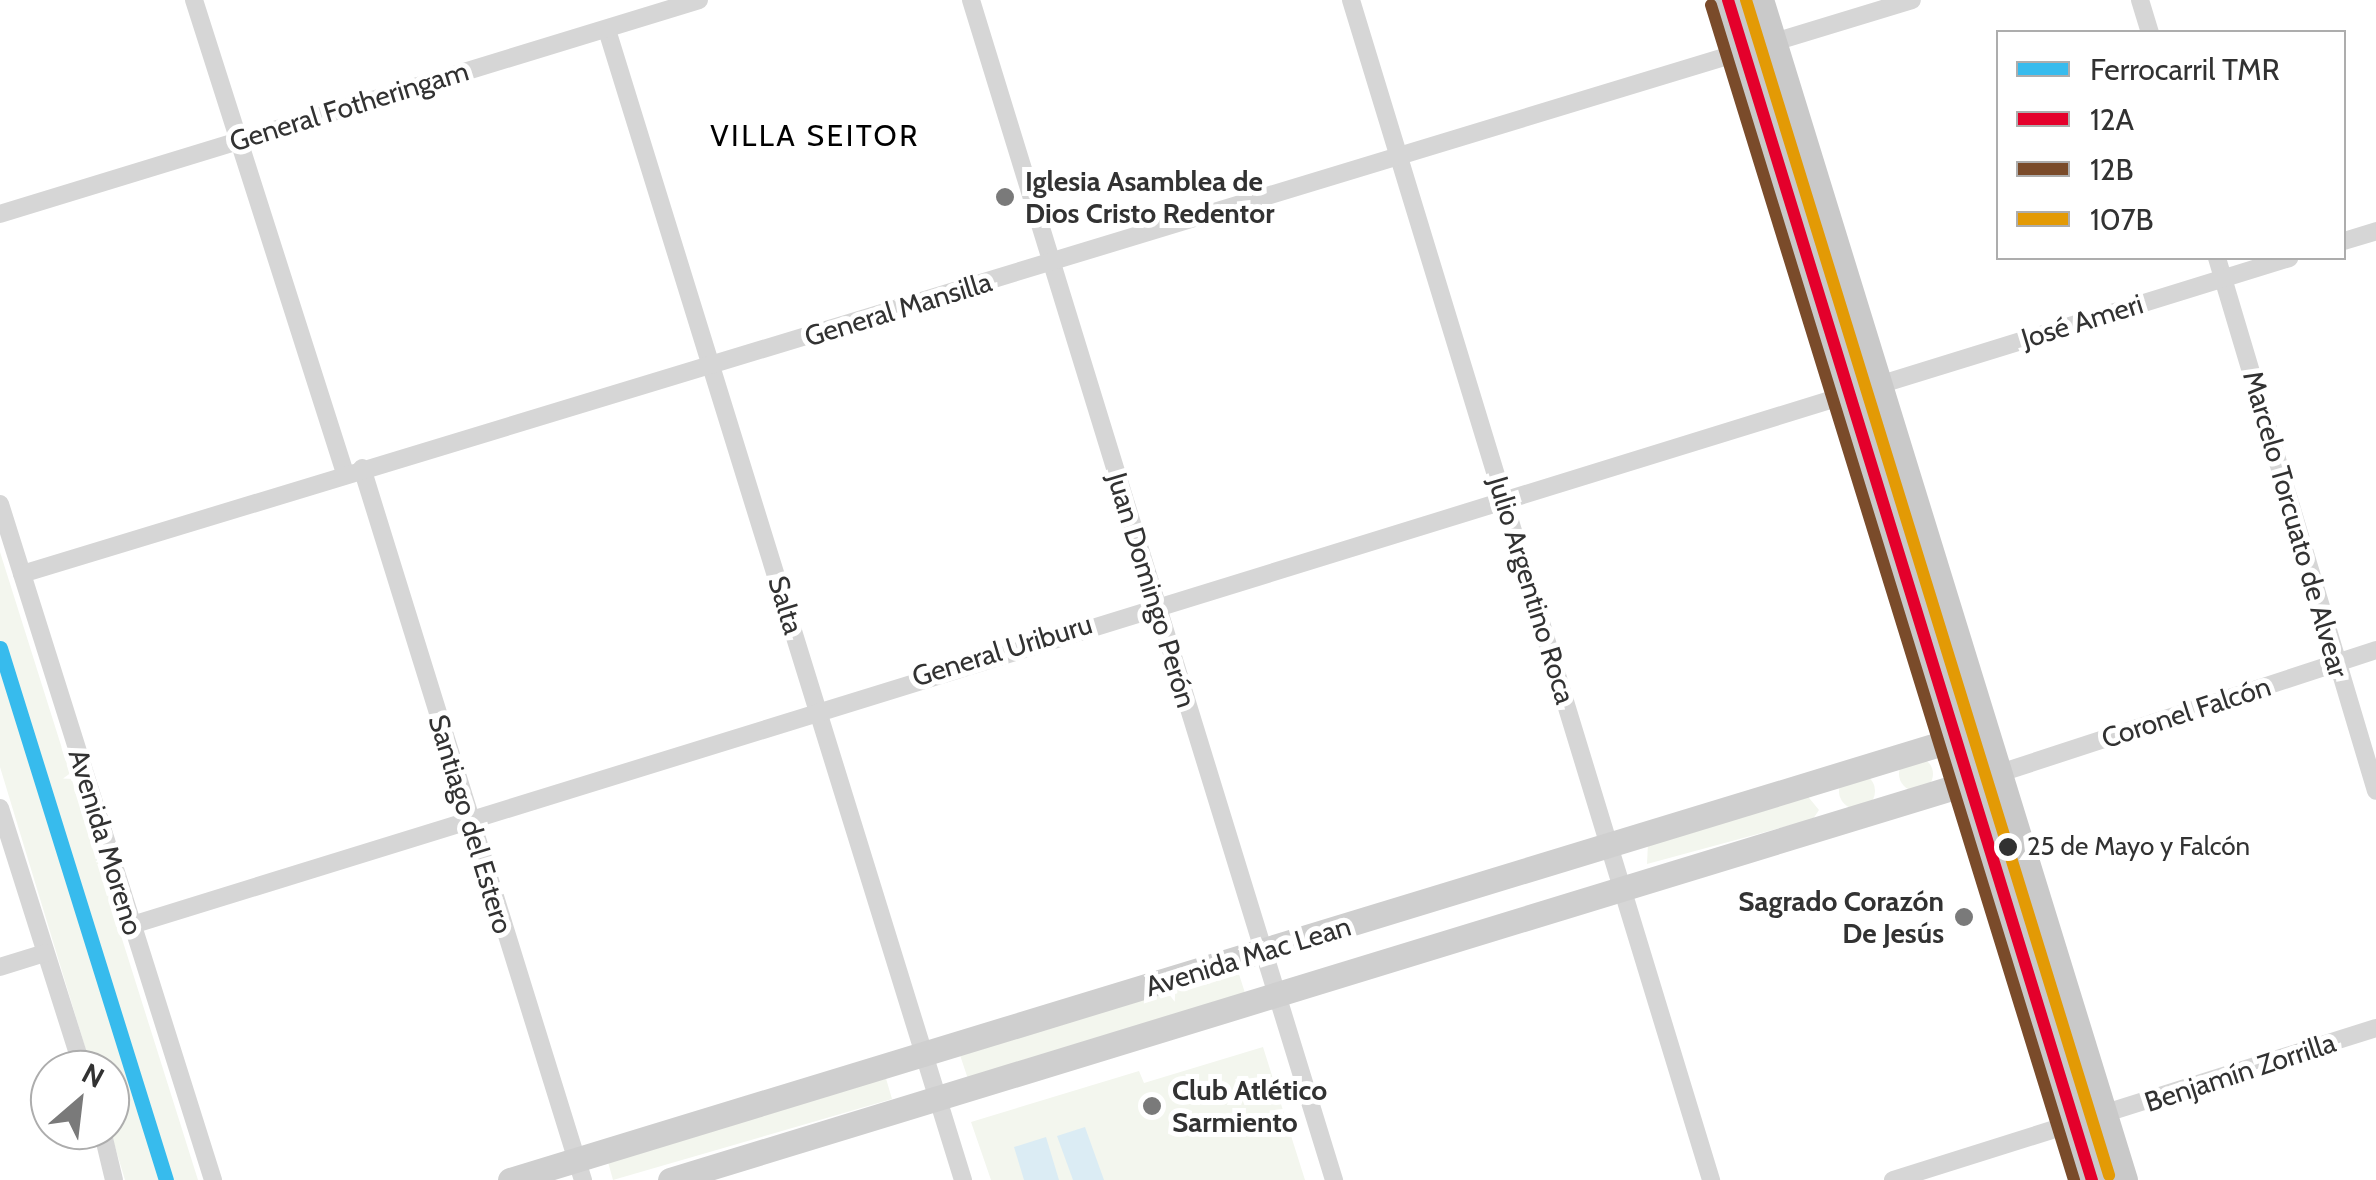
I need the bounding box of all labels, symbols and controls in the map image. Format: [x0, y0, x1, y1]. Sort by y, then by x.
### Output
legend [1996, 30, 2346, 260]
text: Ferrocarril TMR [2090, 51, 2279, 88]
street label: General Fotheringam [226, 54, 472, 158]
text: 12A [2090, 101, 2134, 138]
district label: VILLA SEITOR [710, 118, 920, 154]
text: 12B [2090, 151, 2133, 188]
place label: Iglesia Asamblea de Dios Cristo Redentor [1025, 164, 1274, 230]
marker: Iglesia Asamblea de Dios Cristo Redentor [994, 186, 1016, 208]
text: 107B [2090, 201, 2153, 238]
street label: General Mansilla [800, 265, 996, 353]
street label: José Ameri [2017, 287, 2147, 355]
street label: Marcelo Torcuato de Alvear [2236, 367, 2356, 681]
street label: Juan Domingo Perón [1100, 469, 1204, 711]
street label: Julio Argentino Roca [1481, 472, 1583, 708]
street label: Salta [761, 572, 811, 638]
street label: General Uriburu [908, 607, 1096, 693]
street label: Coronel Falcón [2097, 669, 2275, 755]
street label: Santiago del Estero [422, 711, 520, 937]
street label: Avenida Moreno [62, 745, 150, 939]
place label: 25 de Mayo y Falcón [2027, 831, 2250, 863]
marker: 25 de Mayo y Falcón [1998, 837, 2018, 857]
place label: Sagrado Corazón De Jesús [1738, 884, 1944, 950]
marker: Sagrado Corazón De Jesús [1953, 906, 1975, 928]
street label: Avenida Mac Lean [1141, 909, 1355, 1003]
street label: Benjamín Zorrilla [2140, 1025, 2340, 1119]
north arrow [30, 1050, 130, 1150]
text: N [76, 1056, 110, 1095]
place label: Club Atlético Sarmiento [1172, 1073, 1327, 1139]
marker: Club Atlético Sarmiento [1141, 1095, 1163, 1117]

